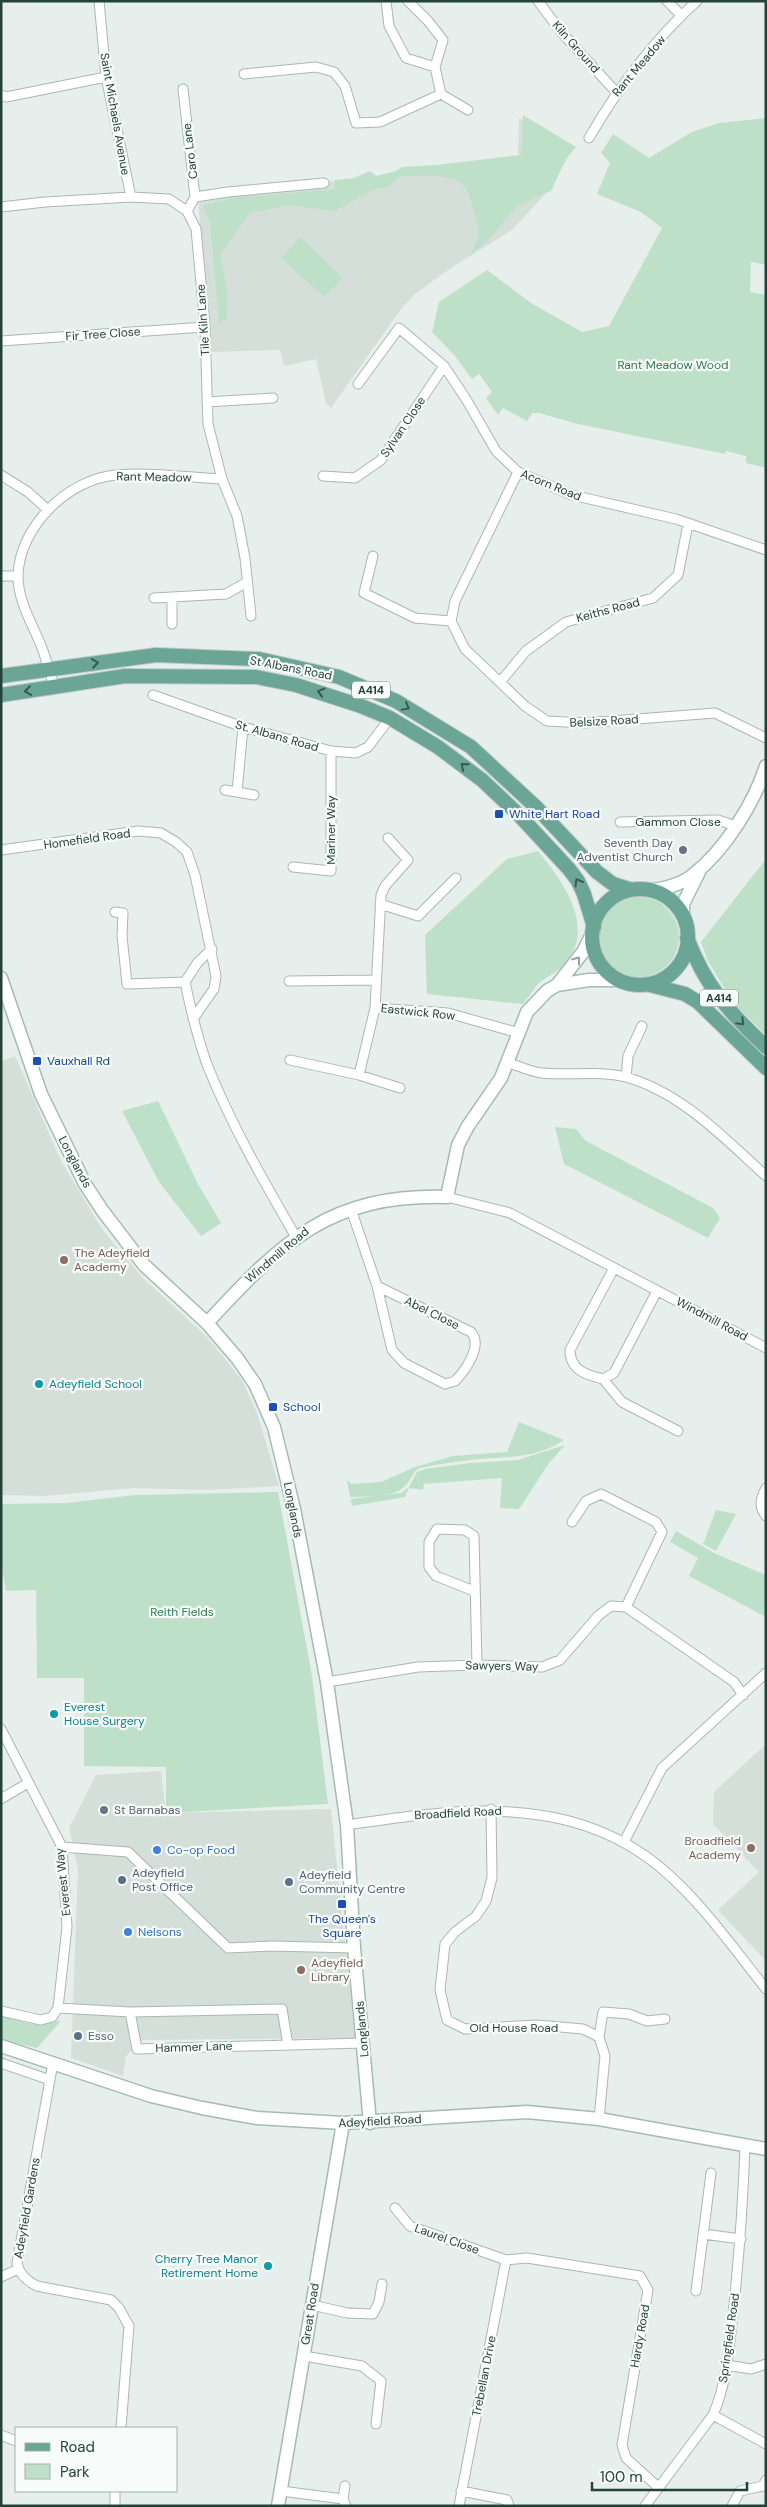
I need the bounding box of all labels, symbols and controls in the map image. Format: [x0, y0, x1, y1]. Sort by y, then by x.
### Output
street label: Kiln Ground [549, 17, 603, 77]
street label: Rant Meadow [609, 32, 669, 100]
street label: Saint Michaels Avenue [96, 52, 134, 177]
street label: Caro Lane [179, 122, 201, 180]
street label: Tile Kiln Lane [193, 284, 213, 356]
street label: Fir Tree Close [65, 323, 141, 345]
park label: Rant Meadow Wood [617, 357, 729, 373]
street label: Sylvan Close [377, 393, 429, 461]
street label: Acorn Road [518, 466, 584, 504]
street label: Rant Meadow [116, 468, 192, 486]
street label: Keiths Road [574, 594, 642, 626]
street label: St Albans Road [248, 652, 334, 684]
one-way arrow [92, 658, 100, 669]
road number: A414 [352, 682, 390, 698]
one-way arrow [24, 686, 33, 696]
one-way arrow [316, 687, 325, 698]
one-way arrow [401, 701, 410, 711]
street label: Belsize Road [569, 711, 639, 731]
street label: St. Albans Road [233, 716, 321, 756]
one-way arrow [461, 763, 470, 772]
street label: Mariner Way [323, 795, 339, 865]
place label: White Hart Road [509, 806, 600, 822]
marker: White Hart Road [493, 808, 505, 820]
street label: Gammon Close [635, 814, 721, 830]
street label: Homefield Road [42, 825, 132, 853]
place label: Seventh Day Adventist Church [577, 835, 673, 865]
marker: Seventh Day Adventist Church [677, 844, 689, 856]
one-way arrow [574, 878, 584, 887]
one-way arrow [571, 956, 580, 966]
road number: A414 [700, 990, 738, 1006]
street label: Eastwick Row [380, 1000, 456, 1024]
one-way arrow [735, 1017, 744, 1026]
place label: Vauxhall Rd [47, 1053, 110, 1069]
marker: Vauxhall Rd [31, 1055, 43, 1067]
street label: Longlands [55, 1133, 95, 1191]
street label: Windmill Road [242, 1223, 312, 1287]
place label: The Adeyfield Academy [74, 1245, 150, 1275]
marker: The Adeyfield Academy [58, 1254, 70, 1266]
street label: Abel Close [402, 1293, 462, 1333]
street label: Windmill Road [673, 1293, 751, 1345]
place label: Adeyfield School [49, 1376, 142, 1392]
marker: Adeyfield School [33, 1378, 45, 1390]
place label: School [283, 1399, 321, 1415]
marker: School [267, 1401, 279, 1413]
street label: Longlands [280, 1481, 306, 1539]
park label: Reith Fields [150, 1604, 214, 1620]
street label: Sawyers Way [465, 1657, 539, 1675]
place label: Everest House Surgery [64, 1699, 145, 1729]
marker: Everest House Surgery [48, 1708, 60, 1720]
place label: St Barnabas [114, 1802, 181, 1818]
street label: Broadfield Road [414, 1803, 502, 1823]
marker: St Barnabas [98, 1804, 110, 1816]
place label: Broadfield Academy [685, 1833, 741, 1863]
place label: Co-op Food [167, 1842, 235, 1858]
marker: Broadfield Academy [745, 1842, 757, 1854]
marker: Co-op Food [151, 1844, 163, 1856]
street label: Everest Way [51, 1847, 75, 1917]
place label: Adeyfield Post Office [132, 1865, 193, 1895]
place label: Adeyfield Community Centre [299, 1867, 406, 1897]
marker: Adeyfield Post Office [116, 1874, 128, 1886]
marker: Adeyfield Community Centre [283, 1876, 295, 1888]
marker: The Queen's Square [336, 1898, 348, 1910]
place label: The Queen's Square [308, 1911, 376, 1941]
place label: Nelsons [138, 1924, 182, 1940]
marker: Nelsons [122, 1926, 134, 1938]
place label: Adeyfield Library [311, 1955, 363, 1985]
marker: Adeyfield Library [295, 1964, 307, 1976]
street label: Longlands [352, 2000, 372, 2058]
street label: Old House Road [470, 2020, 558, 2036]
place label: Esso [88, 2028, 114, 2044]
marker: Esso [72, 2030, 84, 2042]
street label: Hammer Lane [155, 2038, 233, 2056]
street label: Adeyfield Road [338, 2111, 422, 2131]
street label: Adeyfield Gardens [10, 2156, 44, 2260]
street label: Laurel Close [412, 2220, 482, 2258]
place label: Cherry Tree Manor Retirement Home [155, 2251, 259, 2281]
marker: Cherry Tree Manor Retirement Home [262, 2260, 274, 2272]
street label: Great Road [297, 2282, 323, 2346]
street label: Springfield Road [715, 2292, 743, 2384]
street label: Hardy Road [627, 2303, 653, 2369]
street label: Trebellan Drive [468, 2334, 500, 2418]
legend [15, 2427, 178, 2492]
text: Road [60, 2437, 95, 2457]
scale bar [592, 2460, 747, 2492]
text: Park [60, 2462, 90, 2482]
text: 100 m [600, 2467, 643, 2487]

